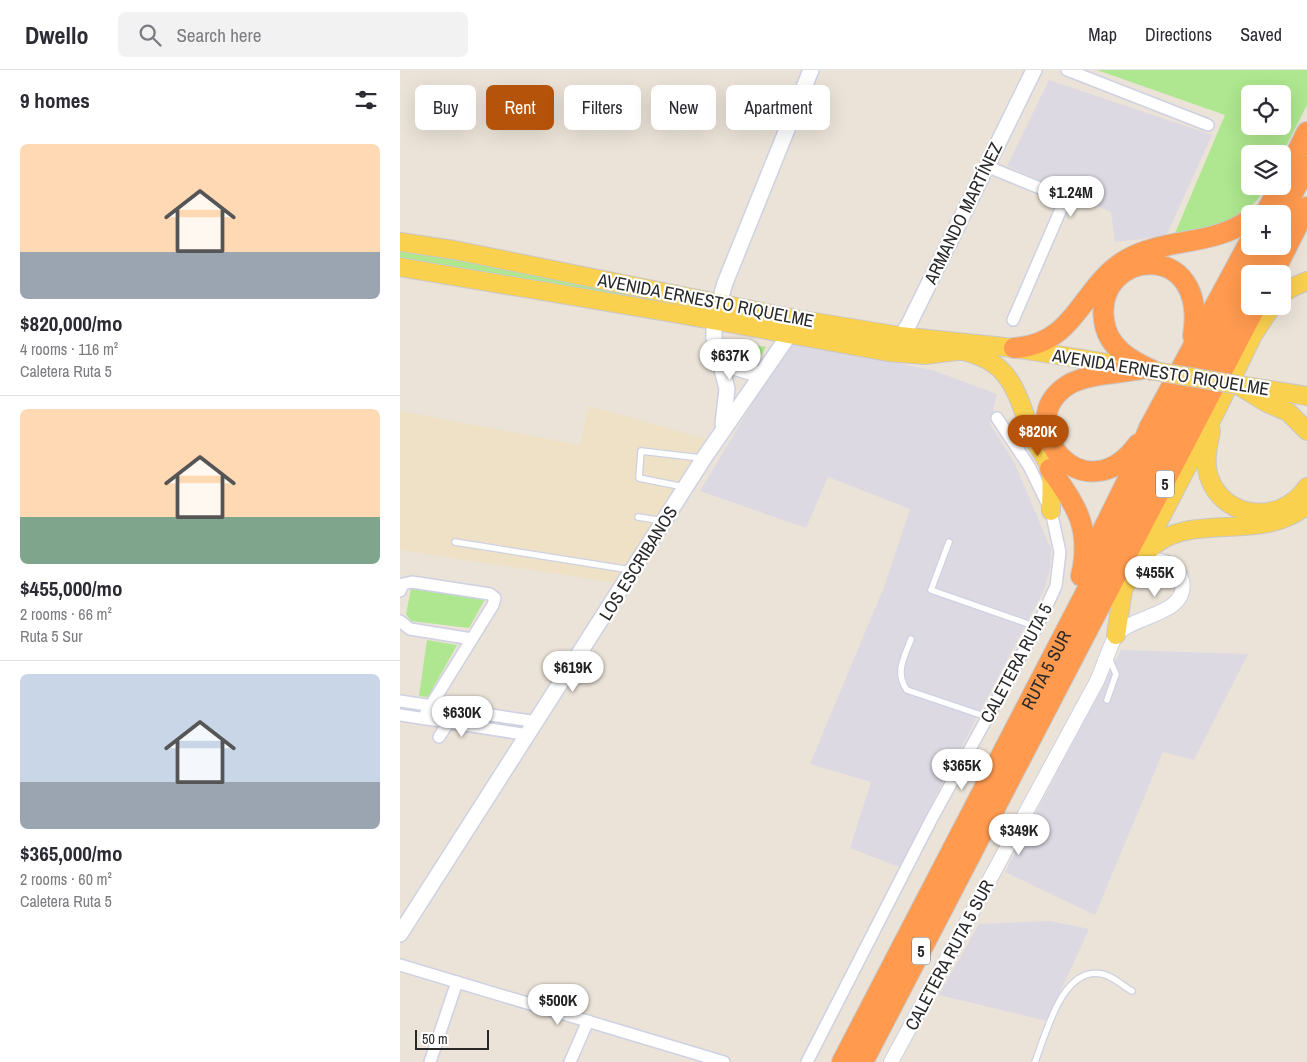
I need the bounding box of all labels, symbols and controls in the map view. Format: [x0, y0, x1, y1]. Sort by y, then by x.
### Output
search box [118, 12, 468, 57]
text: Dwello [25, 19, 88, 51]
icon: search [136, 21, 164, 49]
text: Search here [176, 22, 261, 48]
text: Map [1088, 22, 1117, 47]
text: Directions [1145, 22, 1212, 47]
text: Saved [1240, 22, 1282, 47]
chip: Buy [415, 85, 476, 130]
chip: Rent [486, 85, 554, 130]
chip: Filters [564, 85, 641, 130]
chip: New [651, 85, 716, 130]
chip: Apartment [726, 85, 830, 130]
map controls [1241, 85, 1291, 315]
button: locate [1241, 85, 1291, 135]
text: 9 homes [20, 86, 90, 115]
icon: filters [352, 86, 380, 114]
street label: ARMANDO MARTÍNEZ [917, 138, 1008, 289]
button: layers [1241, 145, 1291, 195]
icon: home [155, 176, 245, 266]
pin: $1.24M [1030, 176, 1112, 218]
text: $1.24M [1049, 181, 1093, 203]
button: + [1241, 205, 1291, 255]
button: − [1241, 265, 1291, 315]
street label: AVENIDA ERNESTO RIQUELME [595, 267, 816, 333]
text: $820,000/mo [20, 309, 122, 338]
text: 4 rooms · 116 m² [20, 338, 118, 360]
pin: $637K [695, 338, 765, 381]
street label: AVENIDA ERNESTO RIQUELME [1050, 342, 1271, 402]
text: $637K [711, 344, 749, 366]
text: Caletera Ruta 5 [20, 360, 112, 382]
pin: $820K [1003, 414, 1073, 457]
text: $820K [1019, 420, 1057, 442]
icon: home [155, 442, 245, 532]
road number: 5 [1156, 470, 1174, 498]
street label: LOS ESCRIBANOS [593, 501, 683, 625]
pin: $455K [1120, 556, 1190, 598]
text: $455K [1136, 561, 1174, 583]
text: $455,000/mo [20, 574, 122, 603]
street label: CALETERA RUTA 5 [974, 599, 1058, 727]
text: 2 rooms · 66 m² [20, 603, 112, 625]
text: Ruta 5 Sur [20, 625, 83, 647]
street label: RUTA 5 SUR [1015, 626, 1077, 714]
pin: $619K [538, 650, 608, 693]
text: $619K [554, 656, 592, 678]
pin: $630K [427, 696, 497, 738]
text: $630K [443, 701, 481, 723]
icon: home [155, 707, 245, 797]
pin: $365K [927, 748, 997, 791]
text: $365K [943, 754, 981, 776]
pin: $349K [984, 814, 1054, 856]
text: $349K [1000, 819, 1038, 841]
text: $365,000/mo [20, 839, 122, 868]
text: 2 rooms · 60 m² [20, 868, 112, 890]
street label: CALETERA RUTA 5 SUR [899, 875, 999, 1035]
text: Caletera Ruta 5 [20, 890, 112, 912]
road number: 5 [912, 938, 930, 964]
pin: $500K [523, 984, 593, 1026]
text: $500K [539, 989, 577, 1011]
scale bar [415, 1027, 489, 1050]
text: 50 m [422, 1030, 448, 1048]

